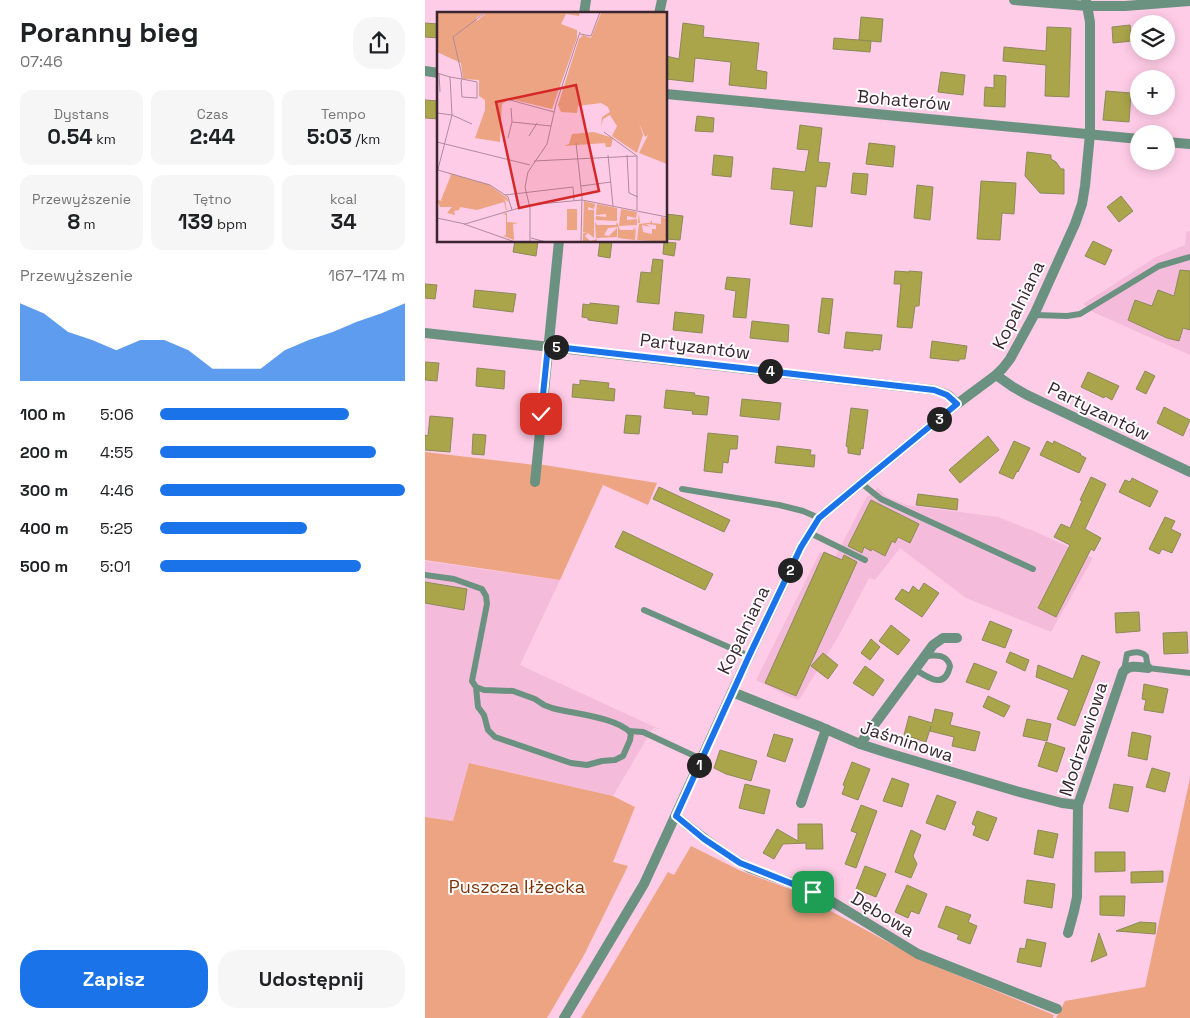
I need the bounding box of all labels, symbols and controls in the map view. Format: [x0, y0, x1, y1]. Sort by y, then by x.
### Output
inset map [437, 12, 667, 242]
text: Poranny bieg [20, 14, 199, 50]
map controls [1130, 15, 1175, 170]
button: layers [1130, 15, 1175, 60]
button: share [353, 17, 405, 69]
text: 07:46 [20, 51, 63, 72]
button: + [1130, 70, 1175, 115]
street label: Bohaterów [856, 84, 952, 116]
text: Dystans [54, 105, 109, 123]
text: Czas [197, 105, 228, 123]
text: Tempo [321, 105, 366, 123]
text: 0.54 [47, 123, 93, 150]
text: 2:44 [190, 123, 235, 150]
text: 5:03 [307, 123, 352, 150]
button: − [1130, 125, 1175, 170]
text: km [93, 130, 116, 148]
text: /km [352, 130, 380, 148]
text: Przewyższenie [32, 190, 131, 208]
text: Tętno [193, 190, 232, 208]
text: kcal [330, 190, 357, 208]
text: 8 [67, 208, 80, 235]
text: 139 [178, 208, 213, 235]
text: 34 [330, 208, 357, 235]
text: m [80, 215, 96, 233]
text: bpm [213, 215, 247, 233]
street label: Kopalniana [987, 257, 1049, 353]
text: Przewyższenie [20, 265, 133, 286]
text: 167–174 m [328, 265, 405, 286]
street label: Partyzantów [639, 328, 751, 364]
pin: 5 [543, 334, 569, 360]
text: 5 [552, 338, 561, 356]
pin: 4 [757, 358, 783, 384]
text: 4 [766, 362, 775, 380]
street label: Partyzantów [1044, 376, 1154, 446]
pin [520, 393, 562, 435]
icon: check [527, 400, 555, 428]
text: 100 m [20, 404, 66, 425]
text: 5:06 [100, 404, 134, 425]
pin: 3 [927, 406, 951, 432]
text: 3 [935, 410, 944, 428]
text: 200 m [20, 442, 68, 463]
text: 4:55 [100, 442, 133, 463]
text: 300 m [20, 480, 68, 501]
text: 4:46 [100, 480, 134, 501]
text: 400 m [20, 518, 69, 539]
text: 5:25 [100, 518, 133, 539]
text: 500 m [20, 556, 68, 577]
text: 5:01 [100, 556, 131, 577]
pin: 2 [777, 558, 803, 582]
text: 2 [786, 561, 795, 579]
street label: Kopalniana [712, 582, 774, 678]
street label: Modrzewiowa [1054, 679, 1112, 799]
street label: Jaśminowa [858, 715, 956, 767]
pin: 1 [687, 752, 711, 778]
text: 1 [696, 756, 703, 774]
pin [792, 871, 834, 913]
park label: Puszcza Iłżecka [449, 875, 585, 898]
icon: arrive [799, 878, 827, 906]
street label: Dębowa [847, 886, 919, 942]
button: Zapisz [20, 950, 208, 1008]
button: Udostępnij [218, 950, 405, 1008]

